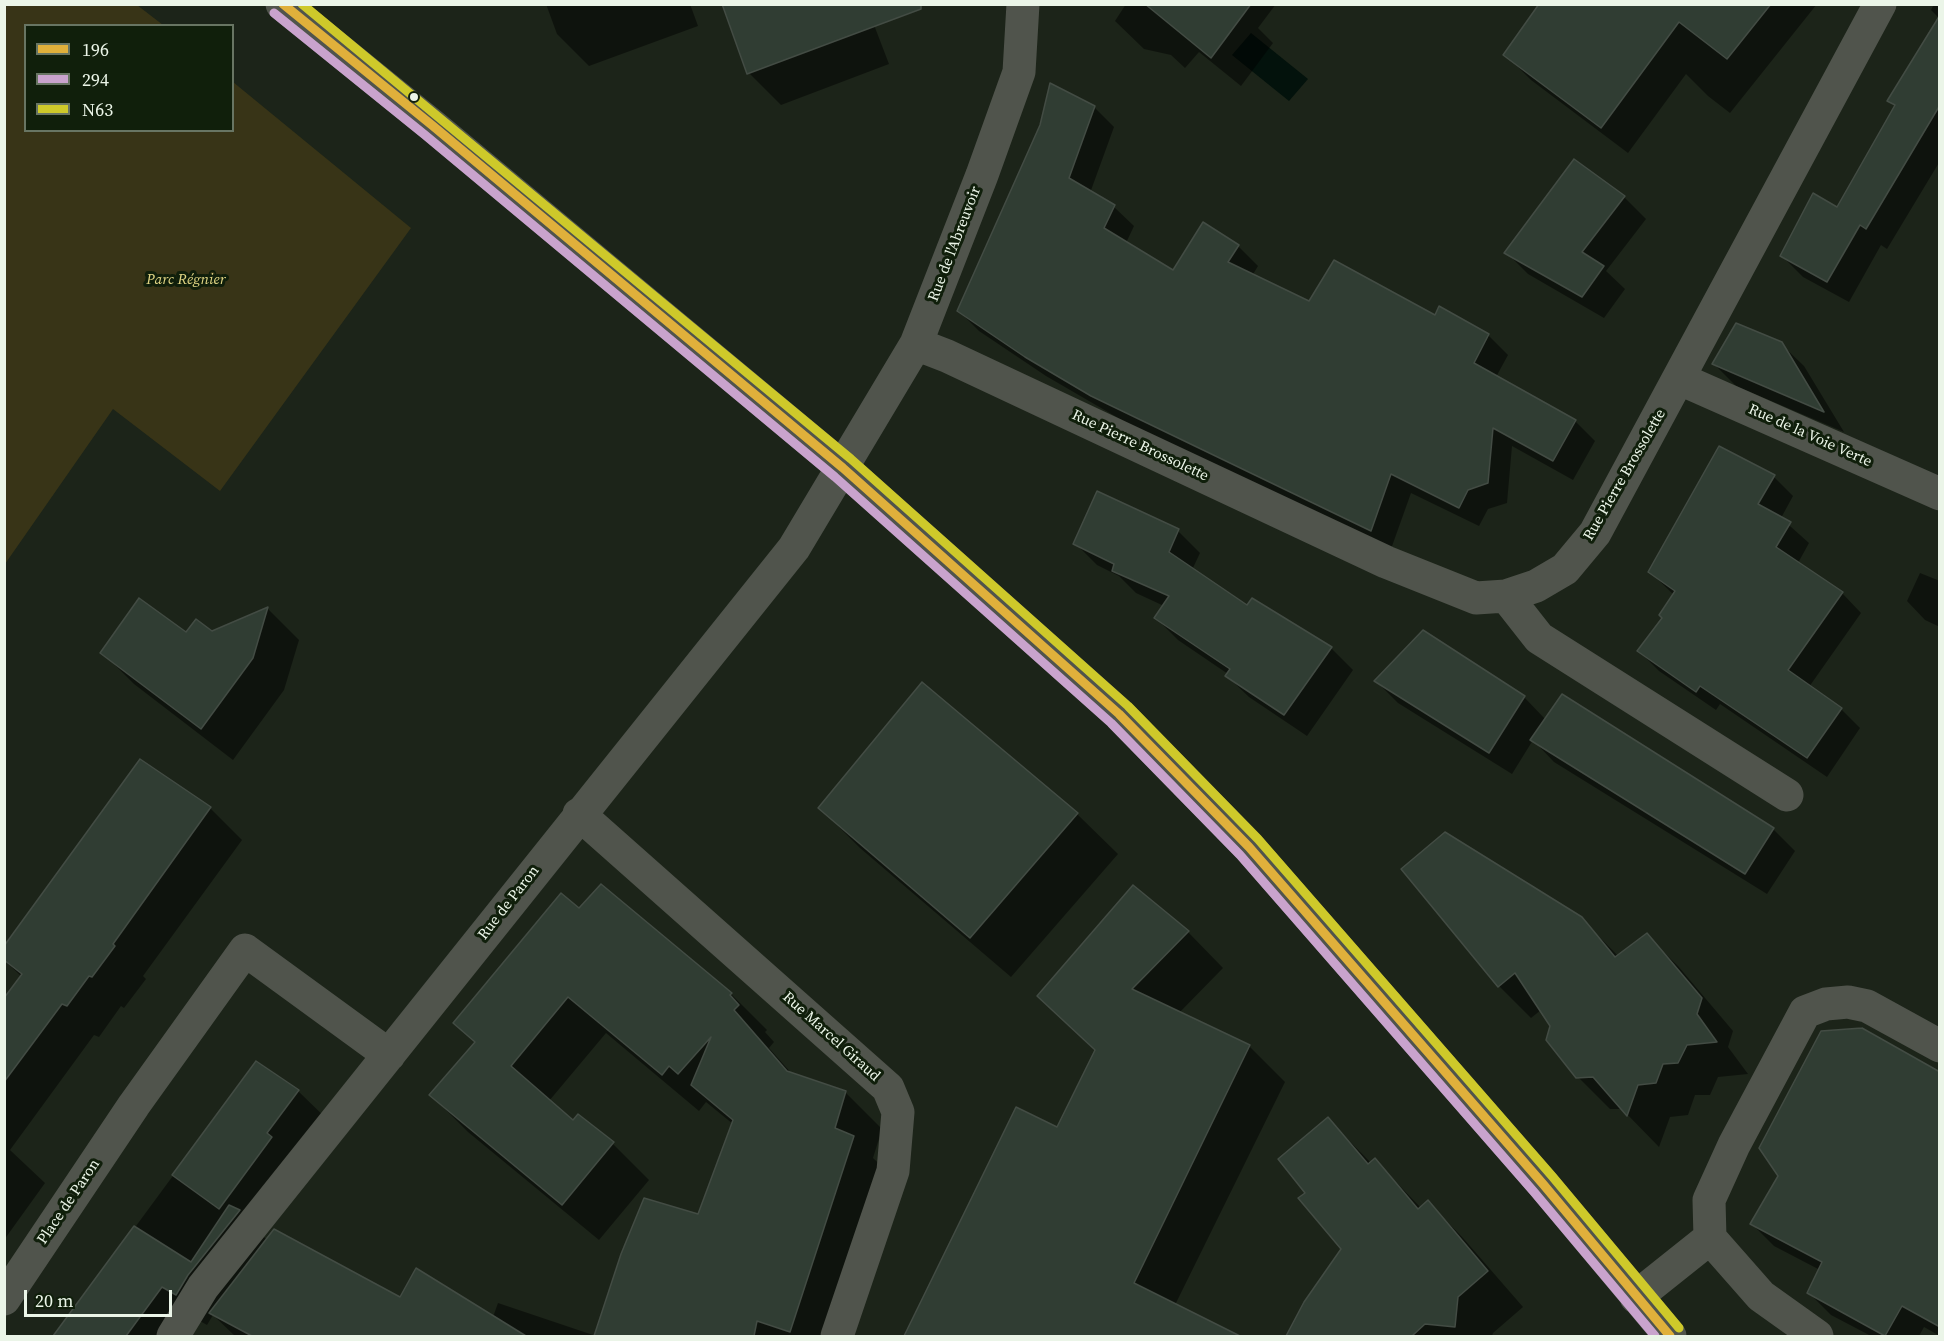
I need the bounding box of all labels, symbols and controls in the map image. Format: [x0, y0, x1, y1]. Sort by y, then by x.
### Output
legend [24, 24, 234, 132]
text: 196 [82, 37, 109, 62]
text: 294 [82, 67, 109, 92]
unlabelled marker [408, 91, 420, 103]
text: N63 [82, 97, 113, 122]
street label: Rue de l'Abreuvoir [925, 184, 985, 304]
park label: Parc Régnier [146, 271, 226, 289]
street label: Rue de la Voie Verte [1746, 401, 1874, 471]
street label: Rue Pierre Brossolette [1069, 406, 1211, 486]
street label: Rue Pierre Brossolette [1580, 406, 1670, 544]
street label: Rue de Paron [475, 862, 543, 944]
street label: Rue Marcel Giraud [779, 989, 883, 1085]
street label: Place de Paron [34, 1156, 104, 1248]
scale bar [27, 1278, 176, 1316]
text: 20 m [35, 1288, 73, 1313]

